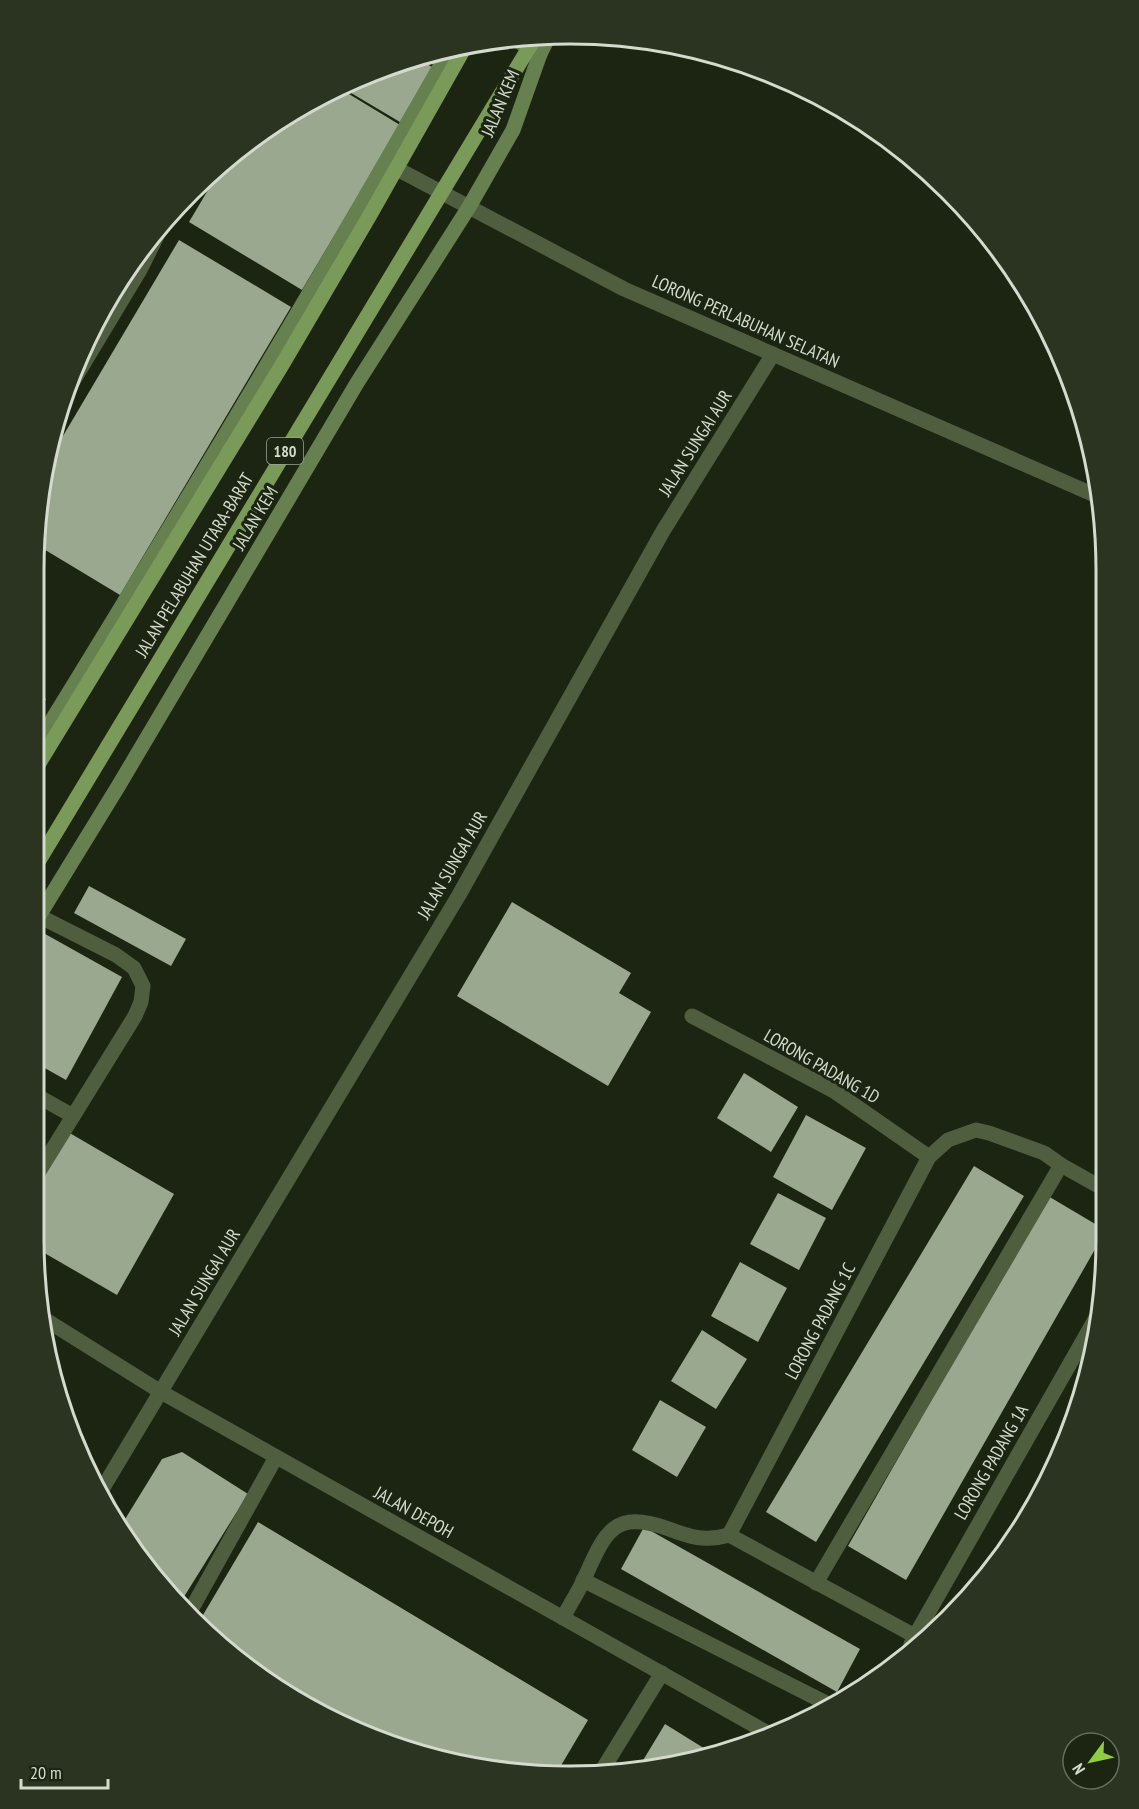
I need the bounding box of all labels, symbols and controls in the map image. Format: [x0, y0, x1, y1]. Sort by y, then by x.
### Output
street label: JALAN KEM [475, 66, 524, 141]
street label: LORONG PERLABUHAN SELATAN [649, 269, 843, 373]
street label: JALAN SUNGAI AUR [653, 385, 737, 501]
road number: 180 [267, 438, 303, 464]
street label: JALAN PELABUHAN UTARA-BARAT [129, 469, 258, 662]
street label: JALAN KEM [226, 482, 283, 555]
street label: JALAN SUNGAI AUR [411, 807, 492, 924]
street label: LORONG PADANG 1D [760, 1024, 884, 1108]
street label: JALAN SUNGAI AUR [163, 1224, 245, 1340]
street label: LORONG PADANG 1C [780, 1259, 860, 1383]
street label: LORONG PADANG 1A [949, 1400, 1033, 1524]
street label: JALAN DEPOH [369, 1480, 458, 1543]
north arrow [1061, 1731, 1121, 1791]
scale bar [21, 1752, 108, 1790]
text: N [1068, 1760, 1089, 1778]
text: 20 m [30, 1761, 62, 1784]

